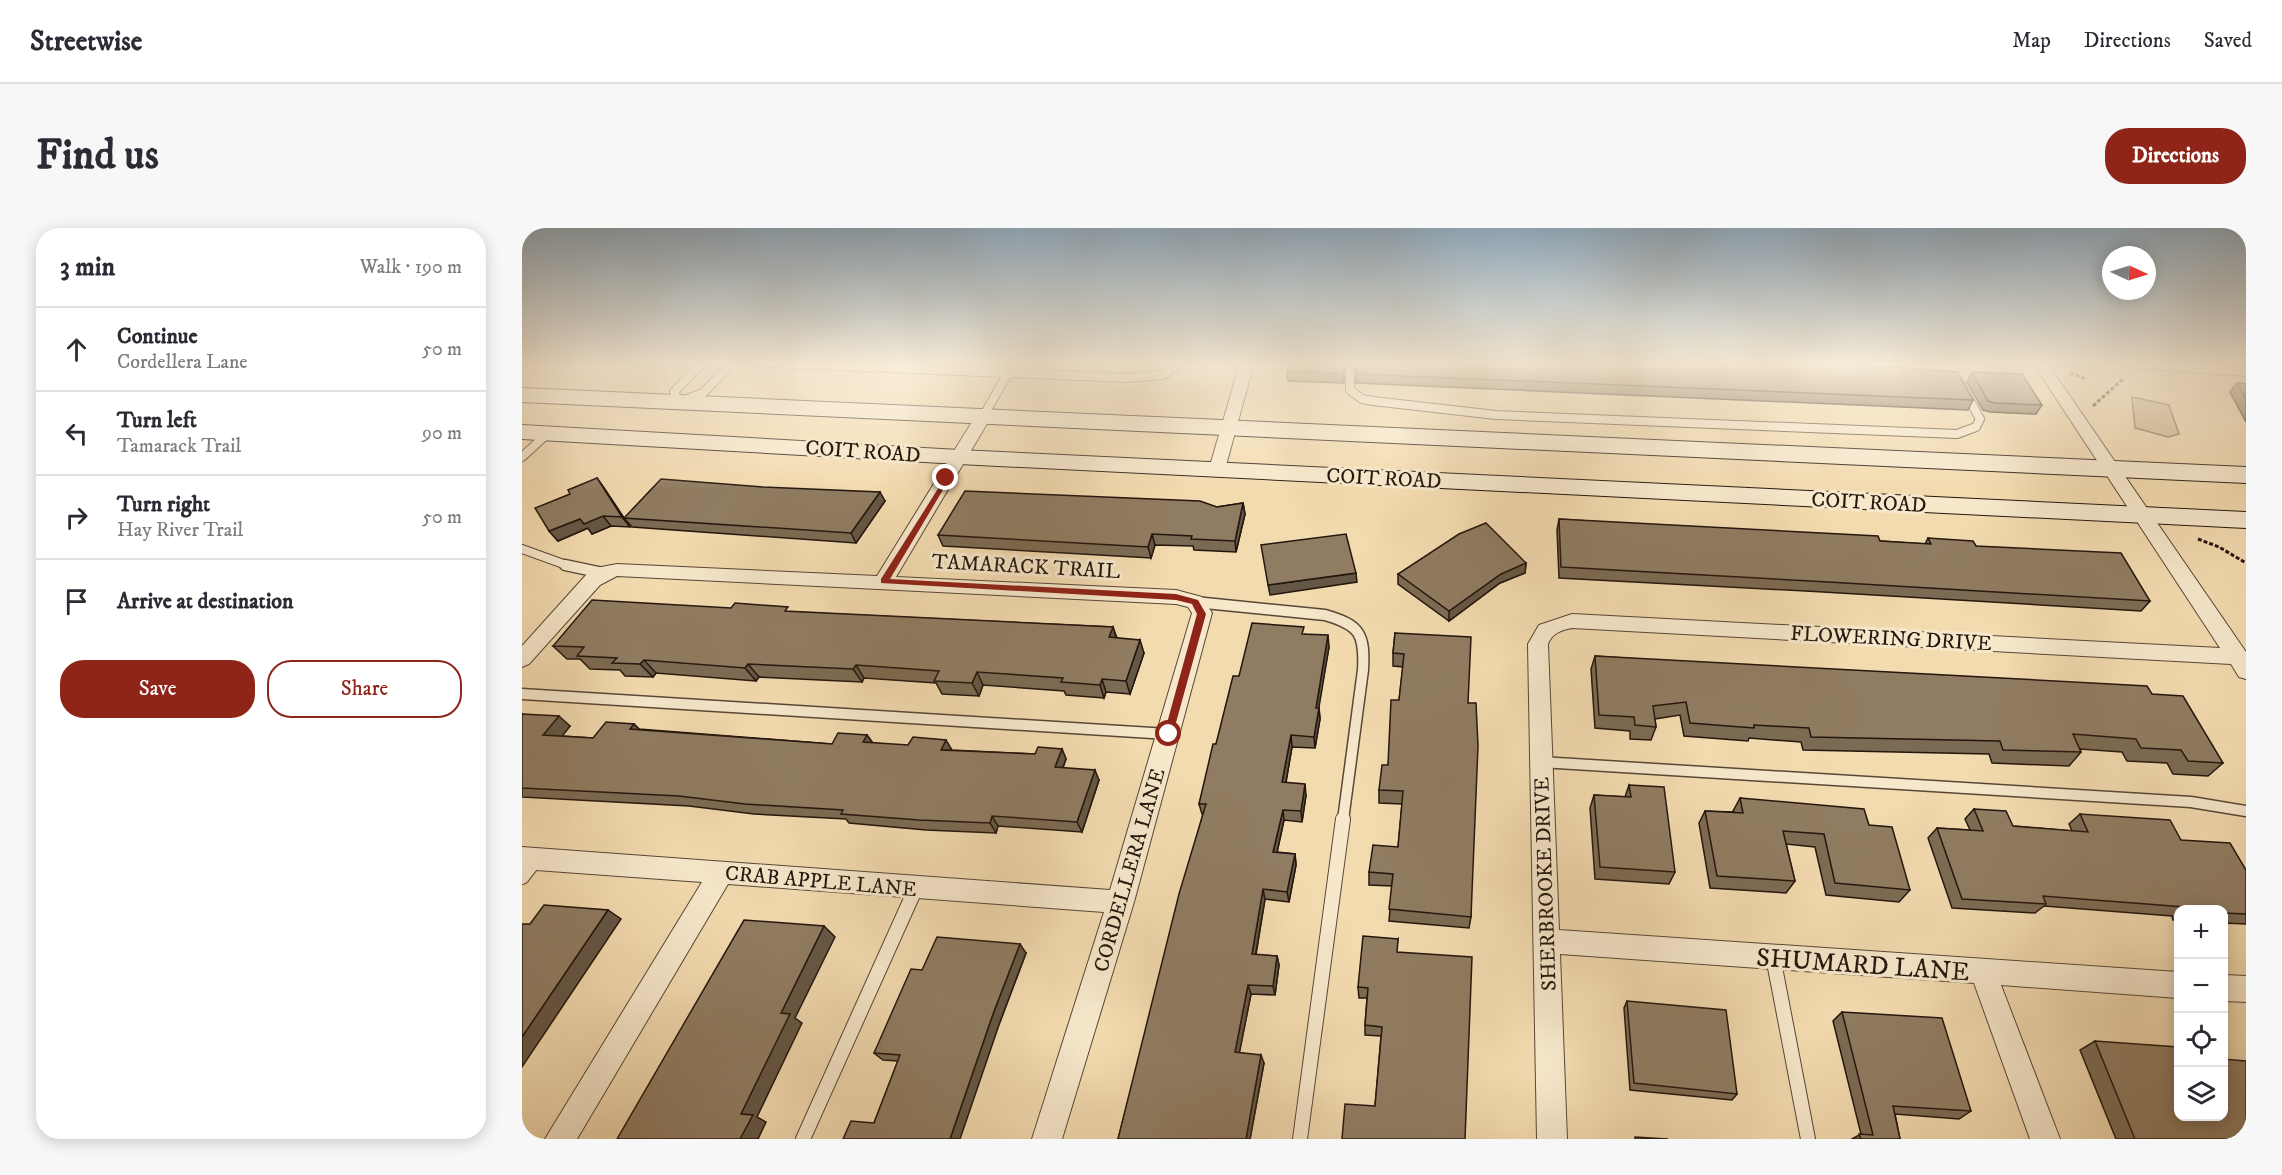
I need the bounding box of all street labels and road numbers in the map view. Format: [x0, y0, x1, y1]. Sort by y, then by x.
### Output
street label: COIT ROAD [805, 435, 921, 469]
street label: COIT ROAD [1326, 463, 1442, 495]
street label: COIT ROAD [1811, 487, 1927, 519]
street label: TAMARACK TRAIL [931, 549, 1121, 585]
street label: FLOWERING DRIVE [1790, 621, 1992, 657]
street label: CORDELLERA LANE [1088, 765, 1172, 975]
street label: SHERBROOKE DRIVE [1529, 776, 1563, 992]
street label: CRAB APPLE LANE [724, 861, 918, 903]
street label: SHUMARD LANE [1755, 942, 1971, 989]

